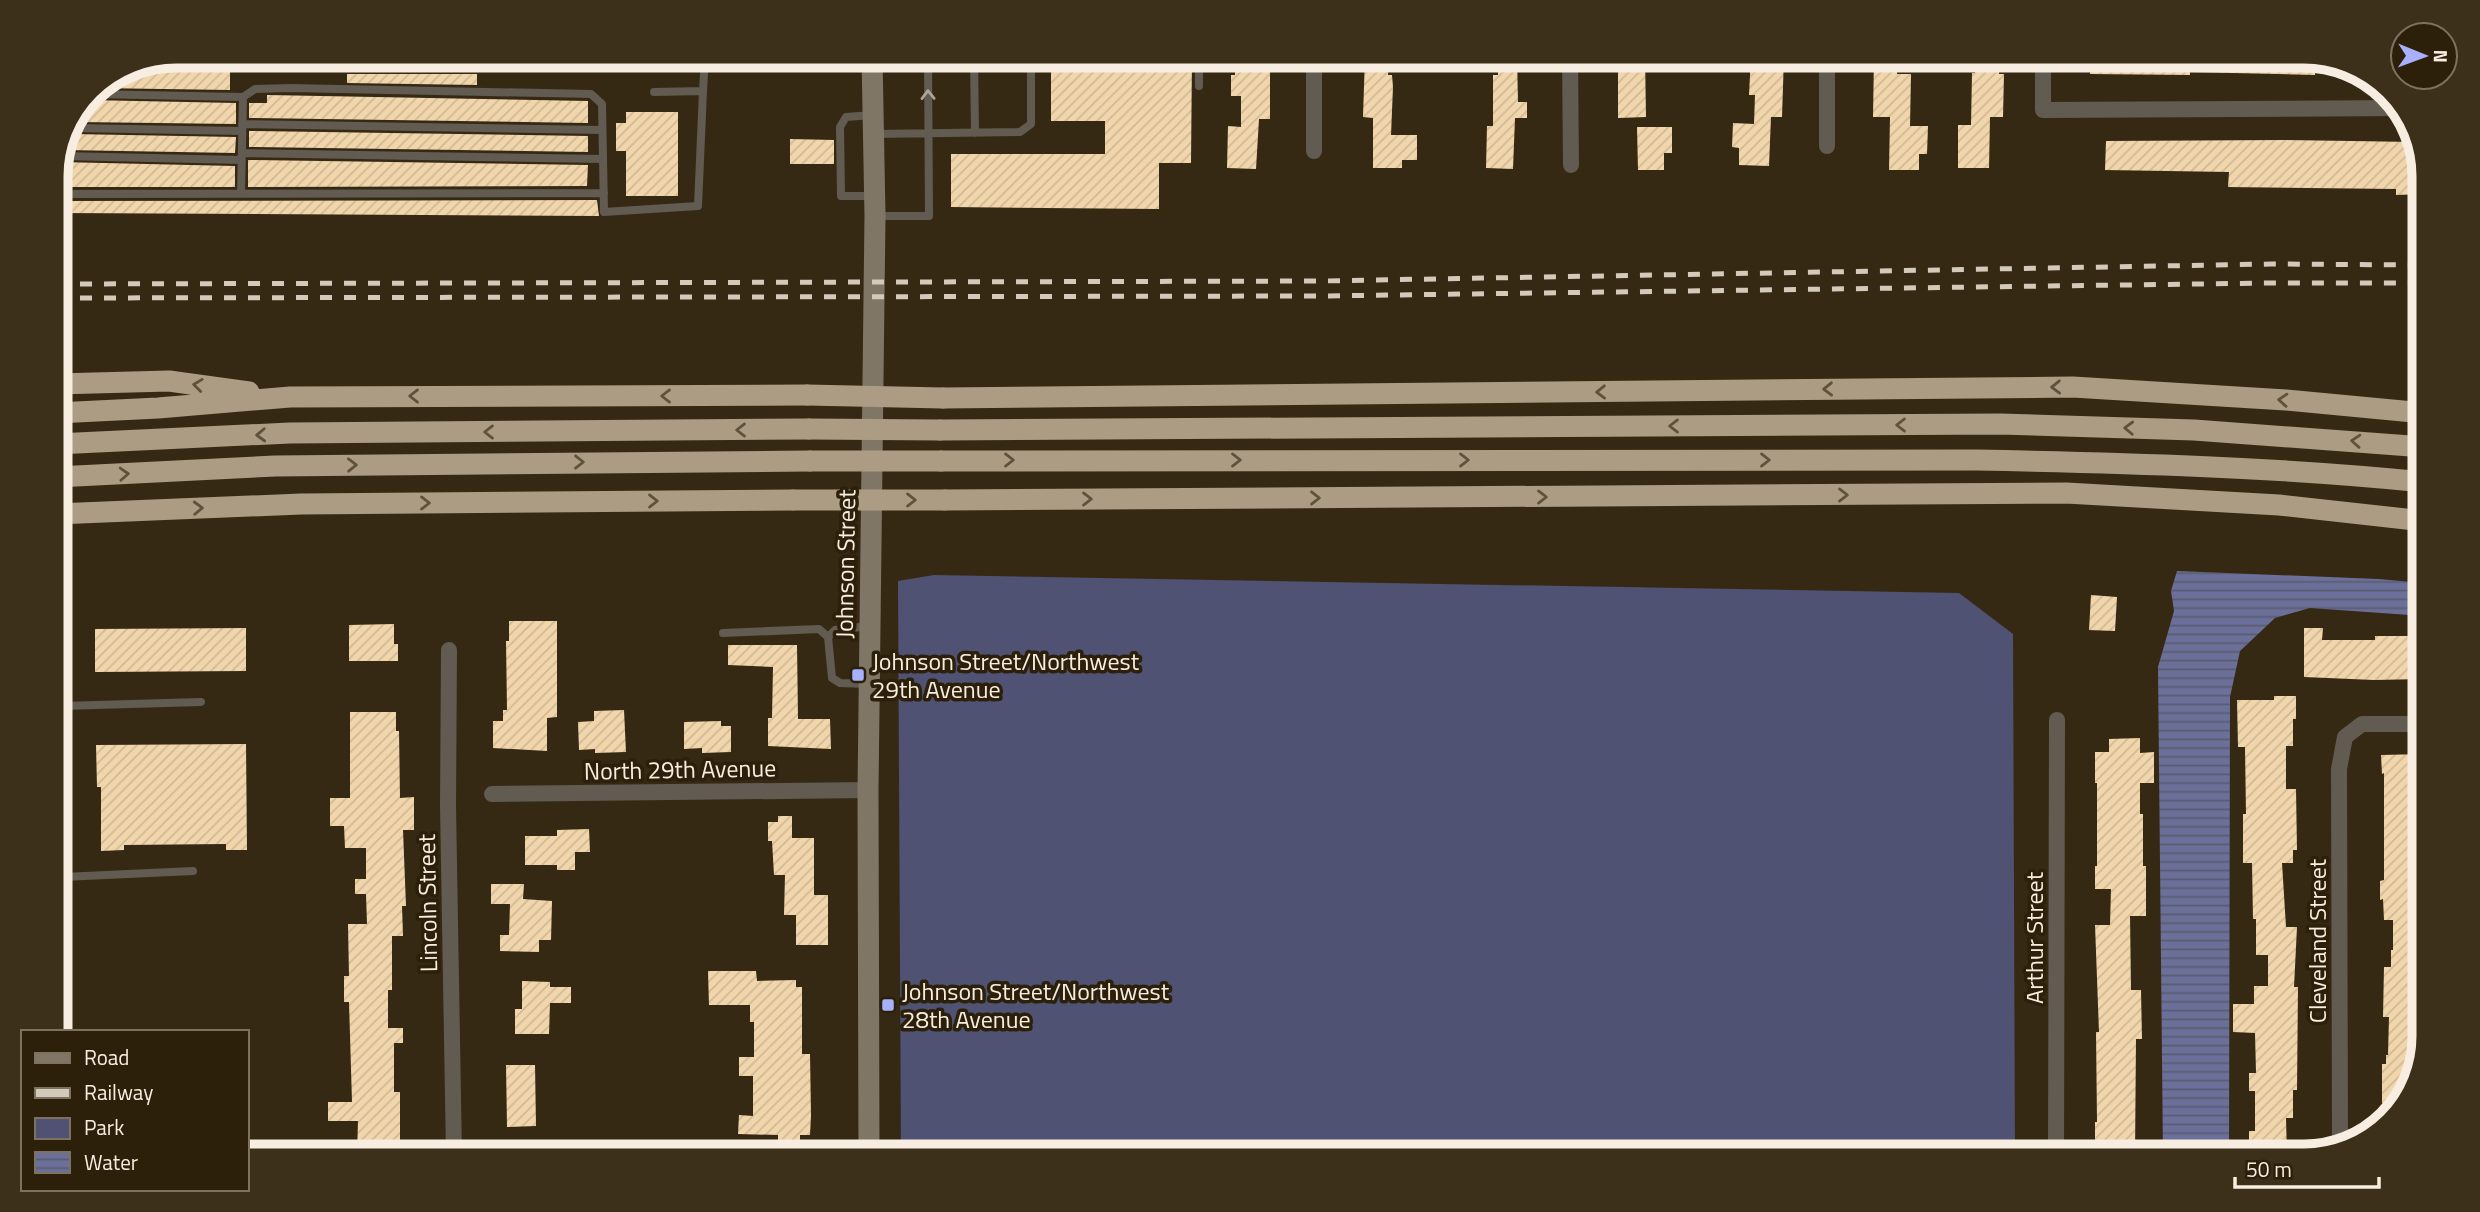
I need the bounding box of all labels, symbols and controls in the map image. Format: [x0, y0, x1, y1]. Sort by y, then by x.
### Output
north arrow [2389, 21, 2459, 91]
text: N [2427, 49, 2456, 63]
one-way arrow [920, 89, 936, 100]
one-way arrow [192, 377, 204, 392]
one-way arrow [2050, 379, 2060, 395]
one-way arrow [1822, 382, 1833, 397]
one-way arrow [1595, 384, 1606, 399]
one-way arrow [660, 388, 670, 404]
one-way arrow [408, 389, 419, 404]
one-way arrow [2277, 393, 2288, 408]
one-way arrow [1896, 417, 1906, 433]
one-way arrow [1668, 418, 1679, 434]
one-way arrow [2123, 420, 2134, 436]
one-way arrow [735, 422, 746, 437]
one-way arrow [483, 424, 494, 440]
one-way arrow [256, 427, 267, 442]
one-way arrow [2350, 434, 2361, 449]
one-way arrow [1004, 452, 1015, 468]
one-way arrow [1232, 452, 1242, 468]
one-way arrow [1459, 452, 1470, 468]
one-way arrow [1760, 452, 1771, 468]
one-way arrow [574, 454, 585, 470]
one-way arrow [347, 457, 357, 473]
one-way arrow [119, 466, 130, 481]
one-way arrow [1838, 487, 1849, 503]
street label: Johnson Street [826, 489, 864, 639]
one-way arrow [1537, 489, 1548, 505]
one-way arrow [1310, 490, 1320, 506]
one-way arrow [1082, 491, 1093, 507]
one-way arrow [906, 492, 916, 508]
one-way arrow [648, 493, 659, 509]
one-way arrow [421, 495, 431, 511]
one-way arrow [193, 501, 204, 516]
place label: Johnson Street/Northwest 29th Avenue [872, 643, 1140, 707]
marker: Johnson Street/Northwest 29th Avenue [850, 667, 866, 683]
street label: North 29th Avenue [584, 749, 776, 789]
street label: Lincoln Street [408, 833, 446, 972]
street label: Cleveland Street [2299, 858, 2335, 1023]
street label: Arthur Street [2016, 871, 2052, 1004]
place label: Johnson Street/Northwest 28th Avenue [902, 973, 1170, 1037]
marker: Johnson Street/Northwest 28th Avenue [880, 997, 896, 1013]
legend [21, 1030, 248, 1191]
text: Road [84, 1041, 129, 1073]
text: Railway [84, 1076, 153, 1108]
text: Park [84, 1111, 124, 1143]
text: Water [84, 1146, 138, 1178]
scale bar [2235, 1146, 2378, 1190]
text: 50 m [2246, 1153, 2292, 1185]

